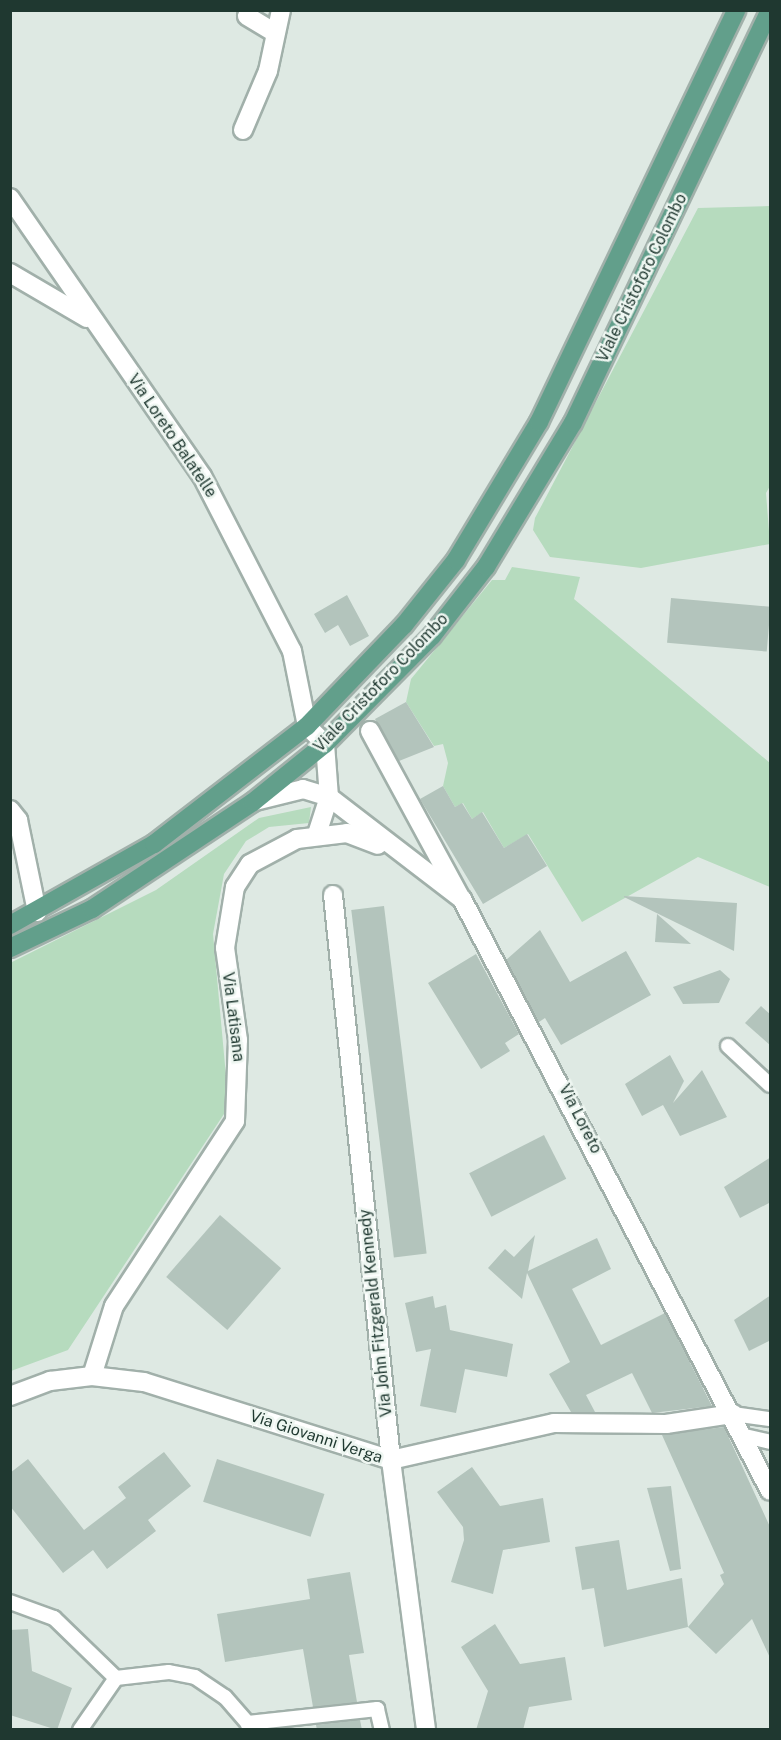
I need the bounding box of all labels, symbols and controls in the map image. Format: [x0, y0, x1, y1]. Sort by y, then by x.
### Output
street label: Viale Cristoforo Colombo [593, 191, 691, 365]
street label: Via Loreto Balatelle [123, 370, 221, 502]
street label: Viale Cristoforo Colombo [310, 610, 452, 756]
street label: Via Latisana [218, 971, 248, 1063]
street label: Via Loreto [554, 1081, 606, 1157]
street label: Via John Fitzgerald Kennedy [356, 1208, 396, 1418]
street label: Via Giovanni Verga [247, 1406, 385, 1468]

